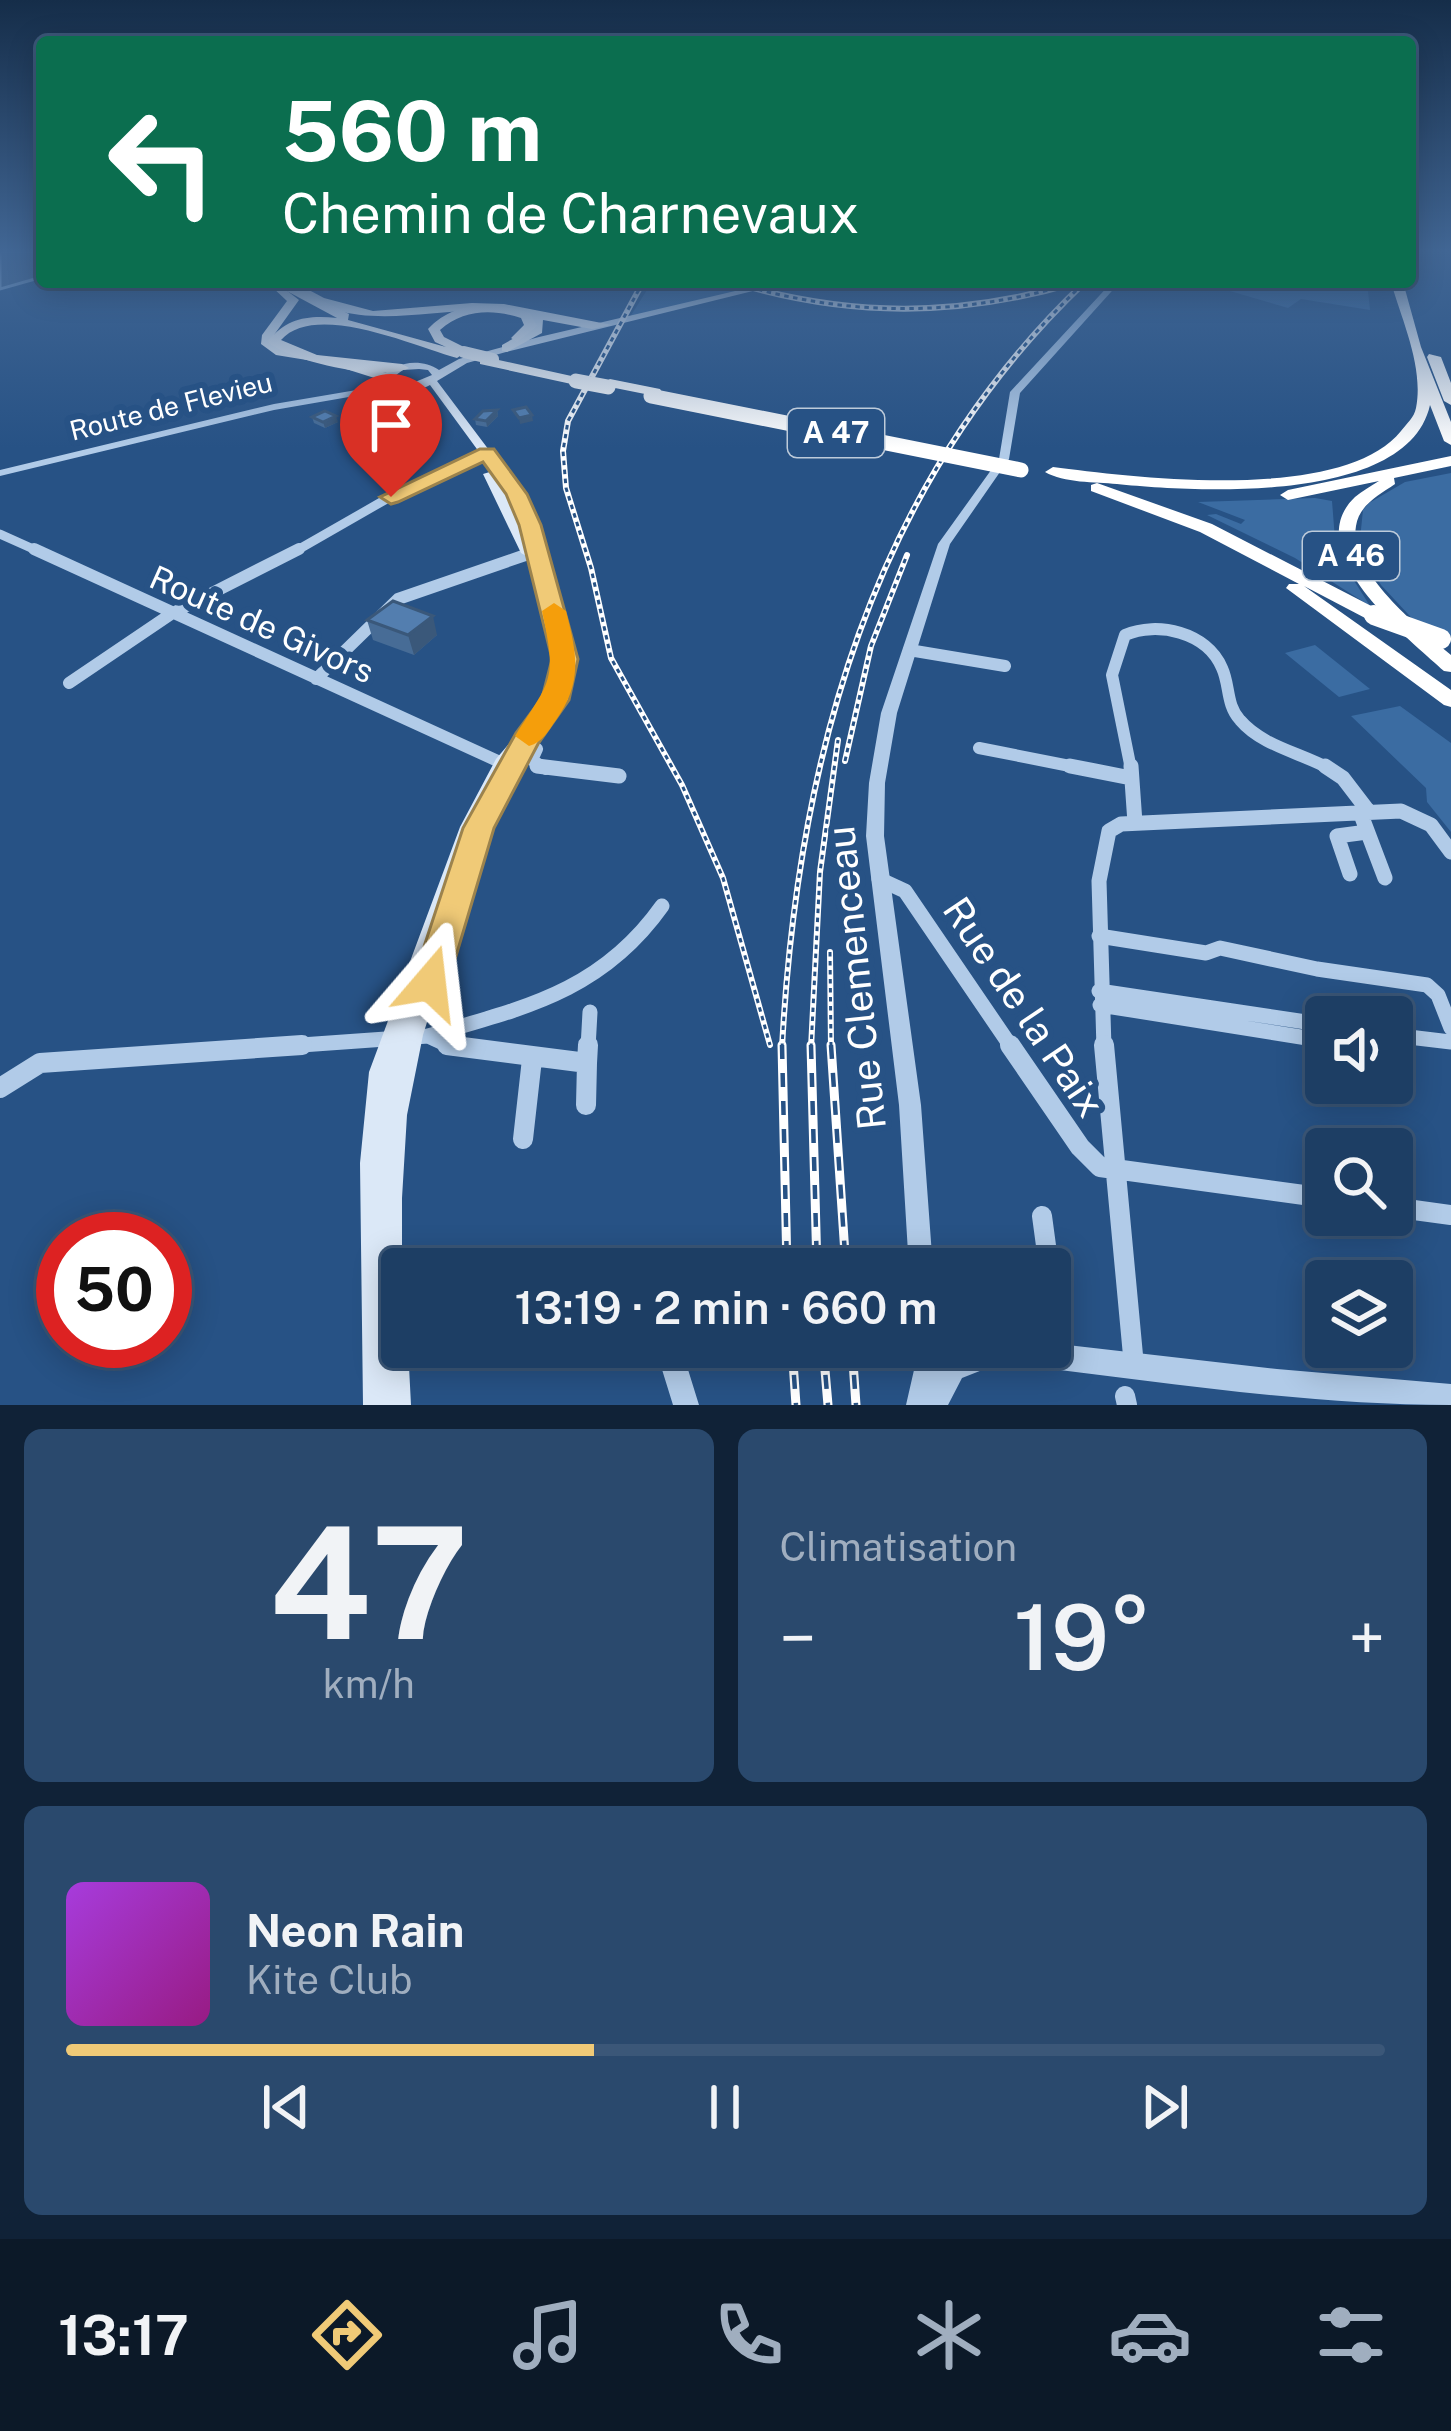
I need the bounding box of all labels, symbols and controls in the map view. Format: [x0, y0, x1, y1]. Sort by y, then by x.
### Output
text: 560 m [282, 81, 542, 180]
icon: left [84, 84, 240, 240]
text: Chemin de Charnevaux [282, 182, 859, 245]
street label: Route de Flevieu [66, 365, 275, 447]
pin [340, 374, 442, 497]
icon: arrive [358, 392, 424, 458]
road number: A 47 [788, 409, 884, 457]
road number: A 46 [1303, 532, 1399, 580]
street label: Route de Givors [144, 558, 380, 690]
street label: Rue Clemenceau [817, 824, 895, 1132]
street label: Rue de la Paix [934, 889, 1114, 1125]
position arrow [367, 920, 493, 1046]
map controls [1305, 996, 1413, 1368]
button: sound [1305, 996, 1413, 1104]
button: search [1305, 1128, 1413, 1236]
speed limit sign: 50 [36, 1212, 192, 1368]
button: layers [1305, 1260, 1413, 1368]
text: 13:19 · 2 min · 660 m [515, 1281, 937, 1334]
text: 47 [269, 1491, 469, 1674]
text: Climatisation [780, 1524, 1017, 1570]
text: 19° [1013, 1584, 1151, 1690]
text: − [780, 1599, 816, 1677]
text: + [1348, 1599, 1385, 1677]
text: km/h [323, 1661, 415, 1707]
text: Neon Rain [246, 1904, 464, 1957]
text: Kite Club [246, 1957, 412, 2003]
icon: previous [253, 2074, 319, 2140]
icon: pause [692, 2074, 758, 2140]
icon: next [1132, 2074, 1198, 2140]
icon: directions [305, 2293, 389, 2377]
icon: music [506, 2293, 590, 2377]
icon: phone [707, 2293, 791, 2377]
icon: climate [907, 2293, 991, 2377]
icon: car [1108, 2293, 1192, 2377]
icon: filters [1309, 2293, 1393, 2377]
text: 13:17 [58, 2304, 189, 2367]

